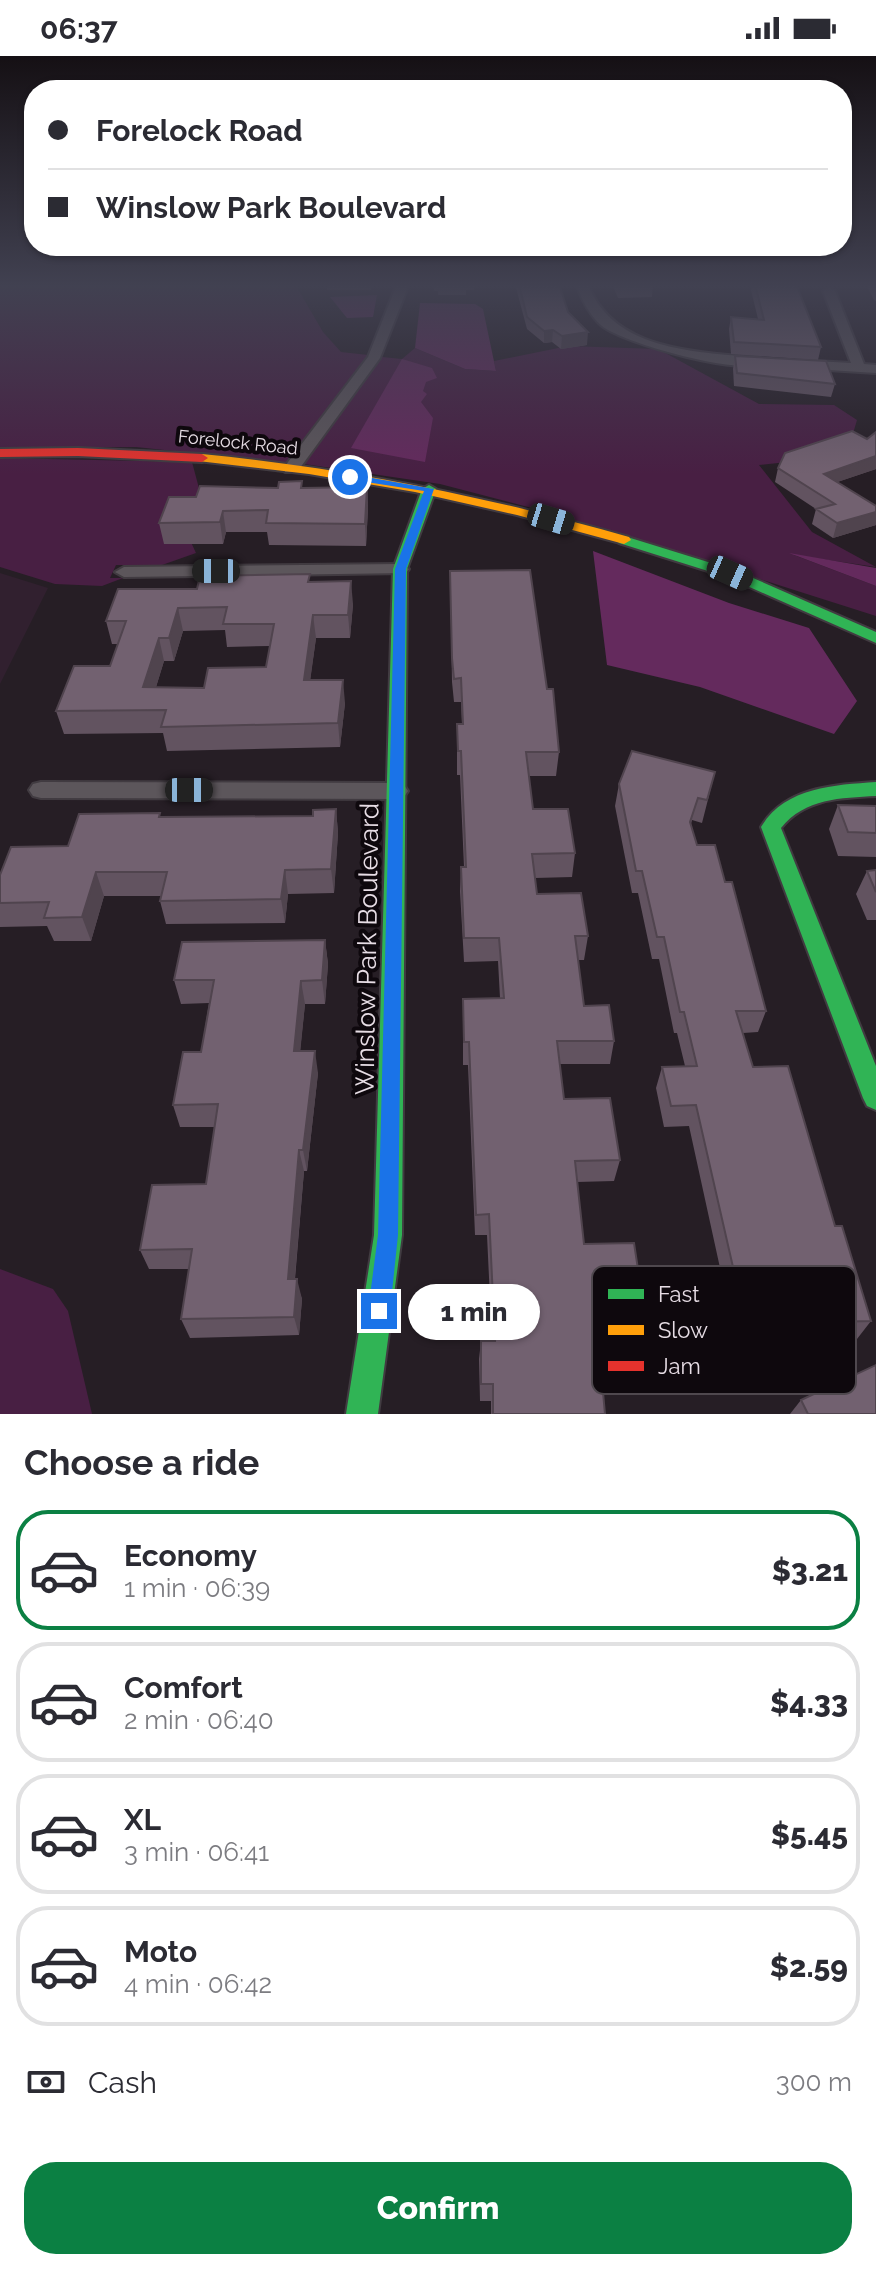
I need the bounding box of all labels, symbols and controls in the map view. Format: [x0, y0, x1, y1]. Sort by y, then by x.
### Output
text: 06:37 [40, 11, 118, 46]
text: Forelock Road [96, 113, 303, 148]
text: Winslow Park Boulevard [96, 190, 446, 225]
street label: Forelock Road [177, 425, 299, 459]
route start [332, 459, 368, 495]
car [525, 501, 577, 537]
car [703, 552, 757, 594]
car [192, 559, 240, 583]
car [165, 778, 213, 802]
street label: Winslow Park Boulevard [349, 803, 385, 1095]
legend [592, 1266, 856, 1394]
text: Fast [658, 1281, 700, 1307]
callout: 1 min [407, 1283, 539, 1339]
route end [361, 1293, 397, 1329]
text: 1 min [441, 1297, 507, 1327]
text: Slow [658, 1317, 708, 1343]
text: Jam [658, 1353, 701, 1379]
text: Choose a ride [24, 1441, 259, 1483]
icon: car [28, 1534, 100, 1606]
text: Economy [124, 1538, 257, 1573]
text: $3.21 [772, 1553, 848, 1588]
text: 1 min · 06:39 [124, 1573, 270, 1603]
icon: car [28, 1666, 100, 1738]
text: Comfort [124, 1670, 243, 1705]
text: $4.33 [770, 1685, 848, 1720]
text: 2 min · 06:40 [124, 1705, 274, 1735]
icon: car [28, 1798, 100, 1870]
text: XL [124, 1802, 161, 1837]
text: $5.45 [771, 1817, 848, 1852]
text: 3 min · 06:41 [124, 1837, 269, 1867]
icon: car [28, 1930, 100, 2002]
text: Moto [124, 1934, 197, 1969]
text: $2.59 [770, 1949, 848, 1984]
text: 4 min · 06:42 [124, 1969, 272, 1999]
icon: cash [24, 2060, 68, 2104]
text: Cash [88, 2065, 157, 2100]
text: 300 m [776, 2067, 852, 2097]
button: Confirm [24, 2162, 852, 2254]

